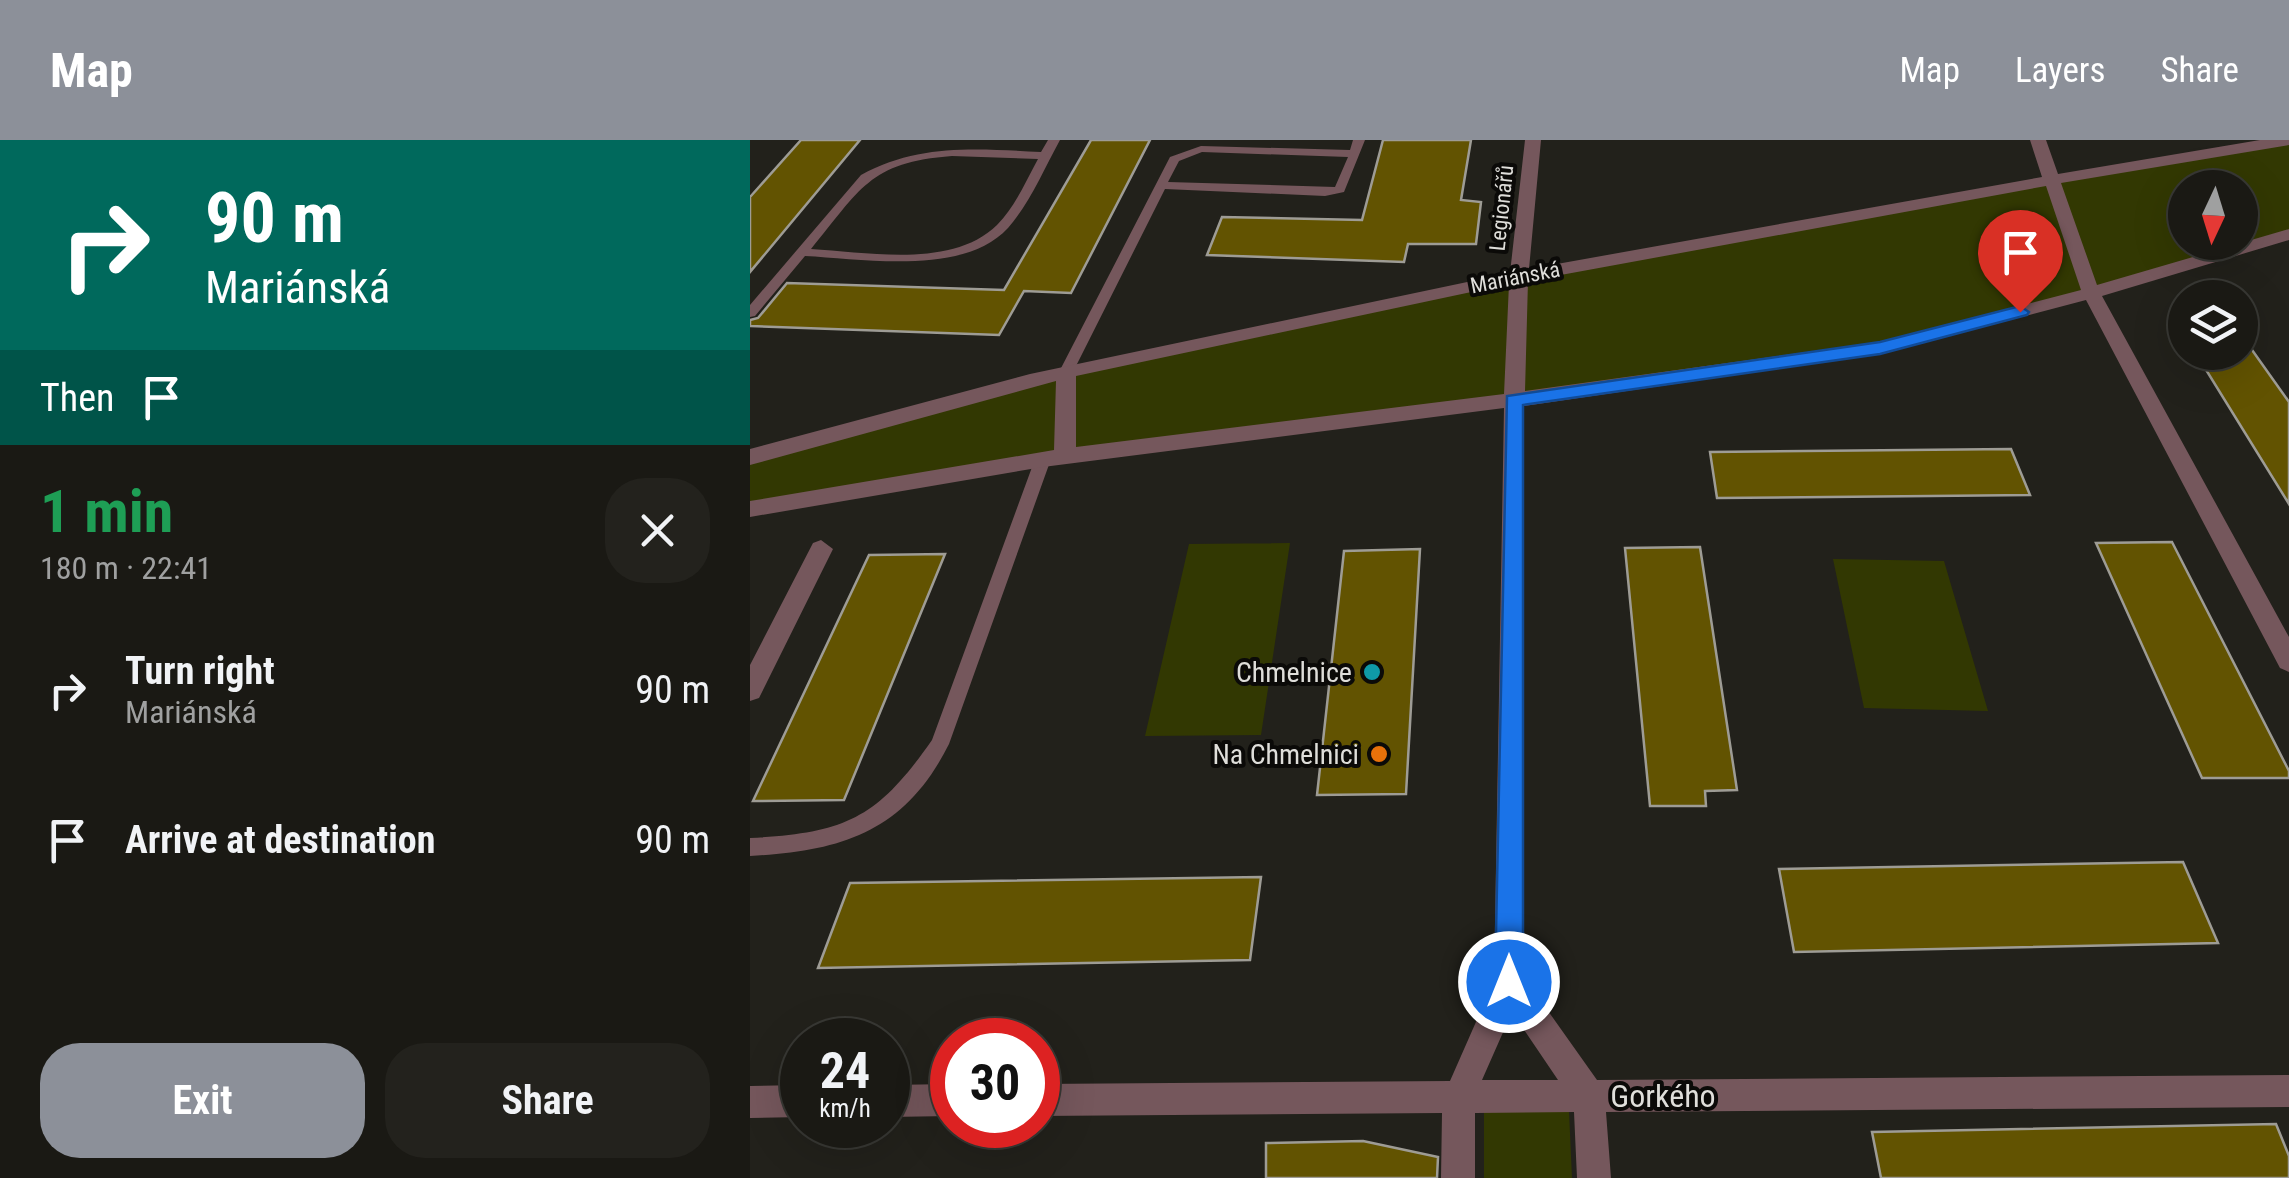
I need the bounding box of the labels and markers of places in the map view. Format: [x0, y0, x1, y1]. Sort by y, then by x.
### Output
pin [1978, 210, 2063, 313]
place label: Chmelnice [1236, 656, 1352, 689]
marker: Chmelnice [1361, 661, 1383, 683]
place label: Na Chmelnici [1212, 738, 1359, 771]
marker: Na Chmelnici [1368, 743, 1390, 765]

